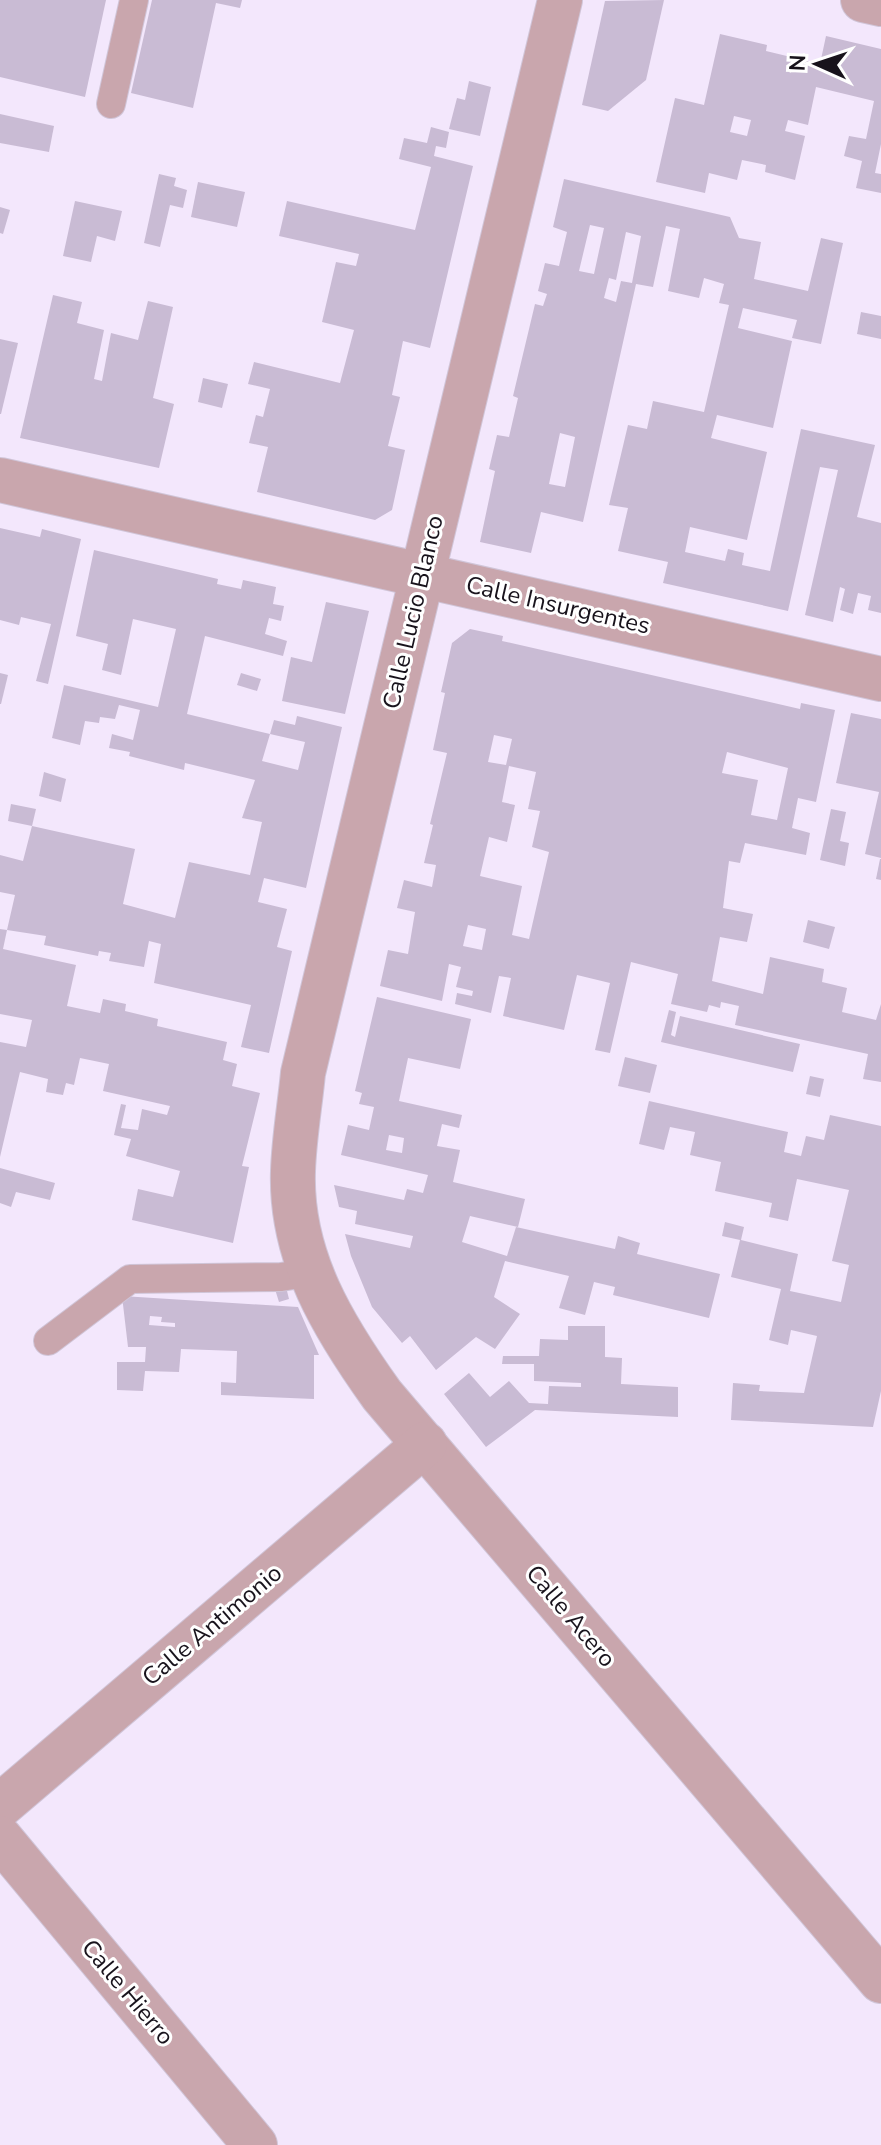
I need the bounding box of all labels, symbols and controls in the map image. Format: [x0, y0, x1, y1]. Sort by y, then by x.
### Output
north arrow [777, 24, 857, 104]
text: N [783, 54, 813, 72]
street label: Calle Lucio Blanco [375, 512, 451, 712]
street label: Calle Insurgentes [463, 568, 653, 642]
street label: Calle Antimonio [135, 1557, 289, 1693]
street label: Calle Acero [519, 1558, 623, 1674]
street label: Calle Hierro [74, 1933, 182, 2051]

